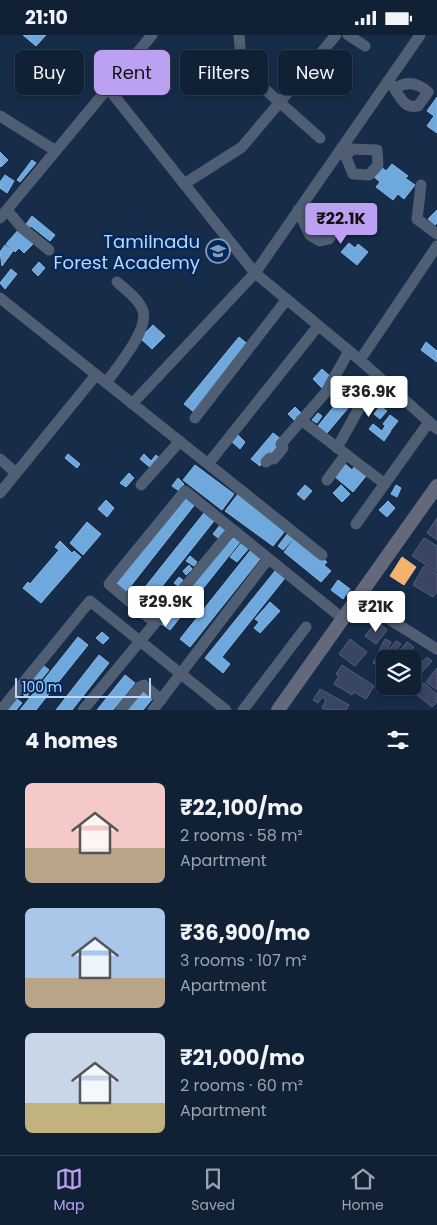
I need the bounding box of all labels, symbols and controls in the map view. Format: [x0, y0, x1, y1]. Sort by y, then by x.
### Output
text: 21:10 [25, 4, 68, 31]
chip: Buy [15, 50, 84, 95]
chip: Rent [94, 50, 170, 95]
chip: Filters [180, 50, 268, 95]
chip: New [278, 50, 352, 95]
pin: ₹22.1K [300, 203, 382, 245]
text: ₹22.1K [316, 207, 366, 230]
place label: Tamilnadu Forest Academy [54, 229, 200, 275]
school or university icon: Tamilnadu Forest Academy [205, 238, 231, 264]
pin: ₹36.9K [328, 375, 410, 418]
text: ₹36.9K [342, 380, 396, 403]
pin: ₹29.9K [125, 585, 207, 628]
text: ₹29.9K [139, 590, 193, 613]
pin: ₹21K [346, 591, 406, 633]
text: ₹21K [358, 595, 394, 618]
map controls [376, 650, 421, 695]
button: layers [376, 650, 421, 695]
scale bar [15, 675, 151, 698]
text: 100 m [22, 677, 62, 697]
text: 4 homes [25, 726, 118, 755]
icon: filters [384, 726, 412, 754]
text: ₹22,100/mo [180, 793, 303, 822]
icon: home [65, 803, 125, 863]
text: 2 rooms · 58 m² [180, 824, 303, 847]
text: Apartment [180, 849, 267, 872]
text: ₹36,900/mo [180, 918, 310, 947]
icon: home [65, 928, 125, 988]
text: 3 rooms · 107 m² [180, 949, 307, 972]
text: Apartment [180, 974, 267, 997]
text: ₹21,000/mo [180, 1043, 305, 1072]
icon: home [65, 1053, 125, 1113]
text: 2 rooms · 60 m² [180, 1074, 303, 1097]
text: Apartment [180, 1099, 267, 1122]
tab: Map [53, 1165, 84, 1216]
tab: Saved [191, 1165, 235, 1216]
tab: Home [342, 1165, 384, 1216]

